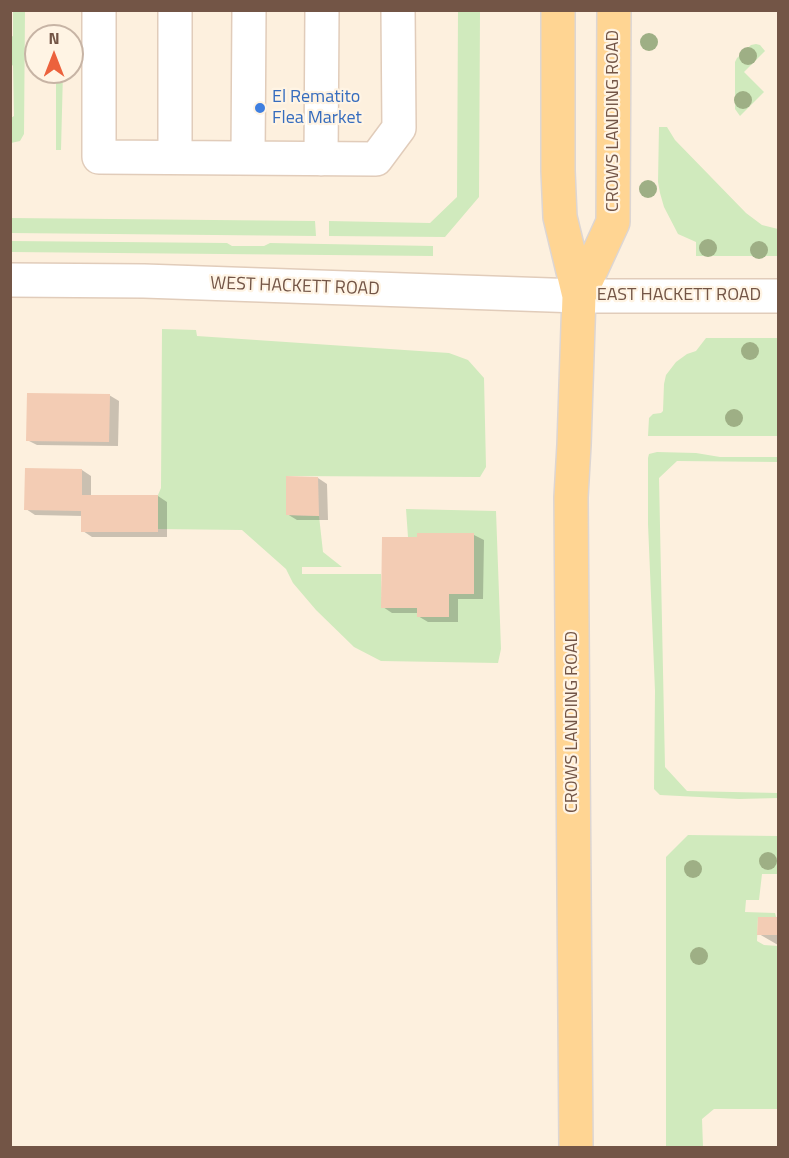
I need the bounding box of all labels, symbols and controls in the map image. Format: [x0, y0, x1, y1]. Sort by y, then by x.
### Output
north arrow [24, 24, 84, 84]
text: N [48, 26, 60, 50]
street label: CROWS LANDING ROAD [603, 30, 625, 212]
place label: El Rematito Flea Market [272, 87, 362, 130]
marker: El Rematito Flea Market [253, 101, 267, 115]
street label: WEST HACKETT ROAD [210, 273, 380, 301]
street label: EAST HACKETT ROAD [597, 285, 761, 307]
street label: CROWS LANDING ROAD [562, 631, 584, 813]

